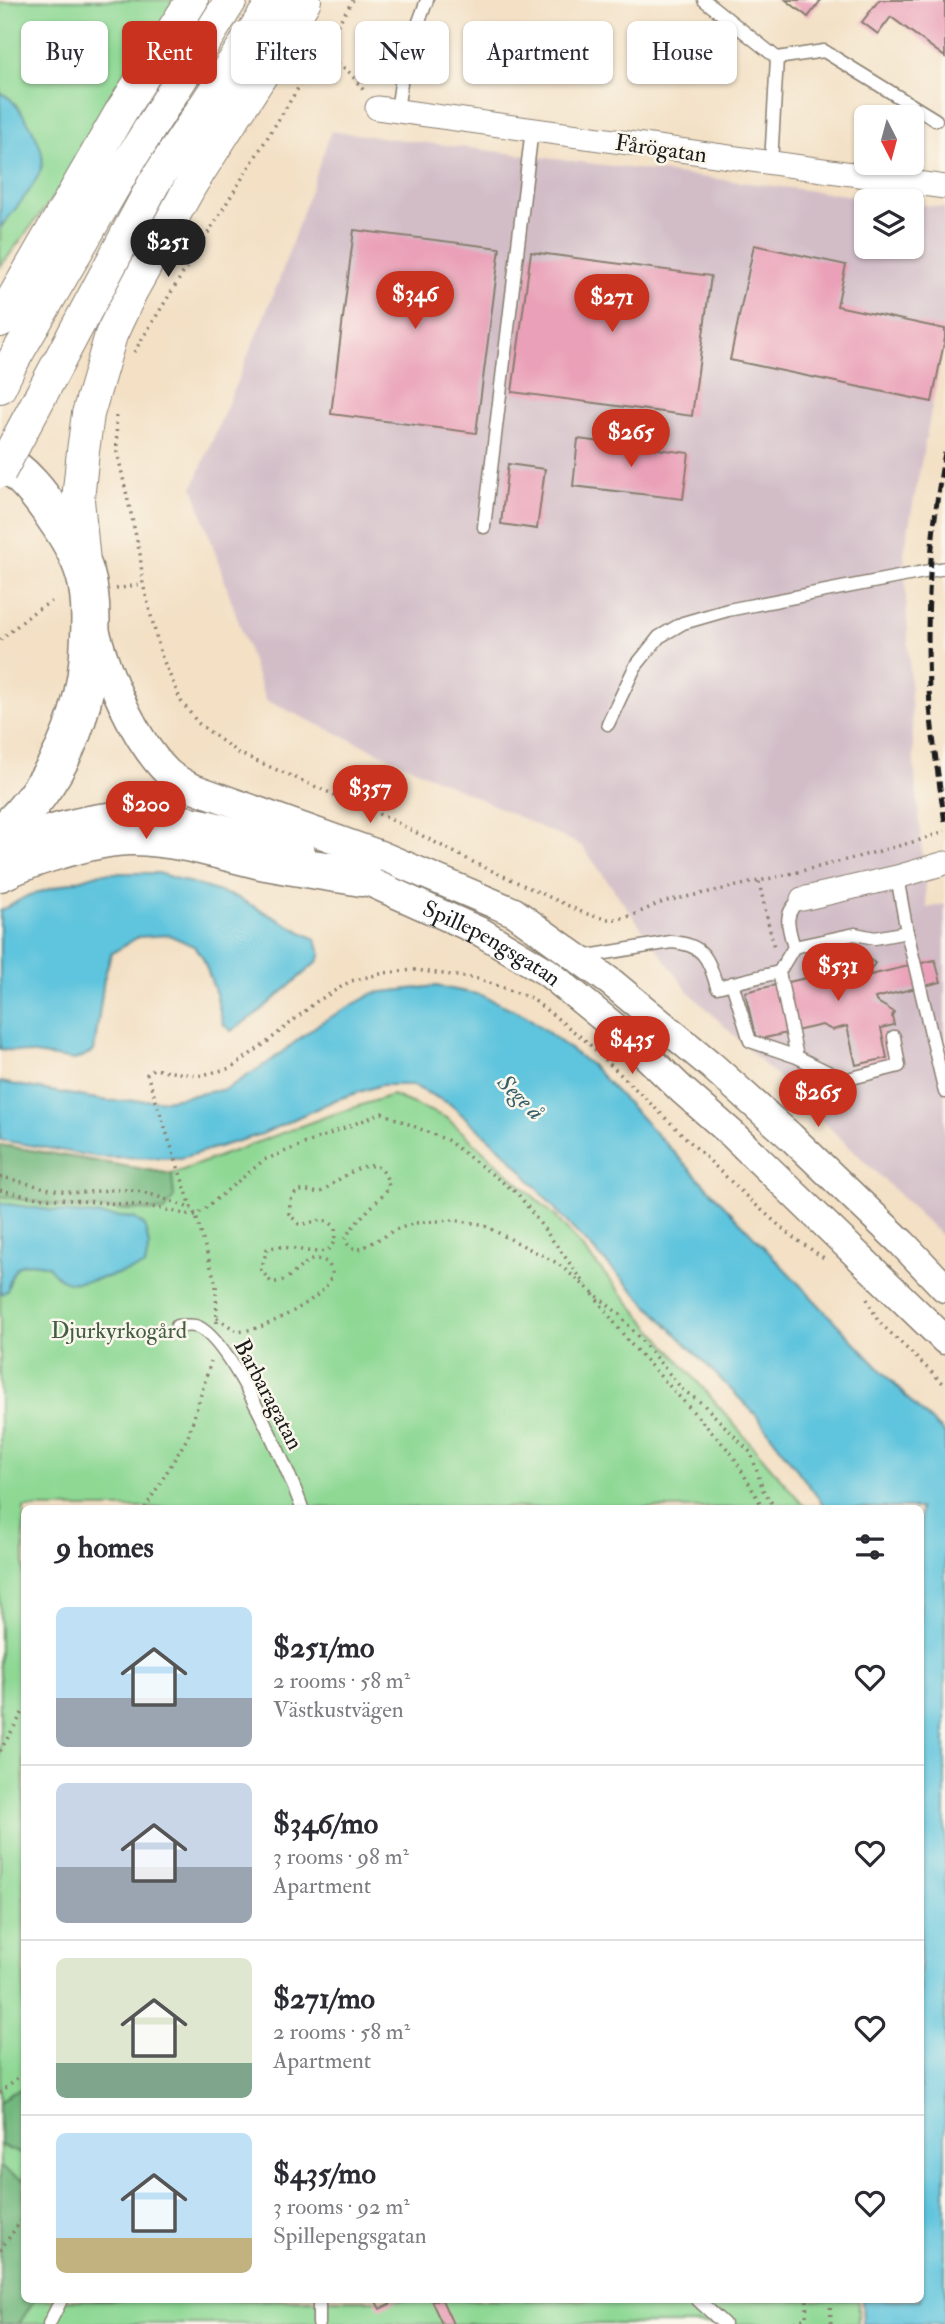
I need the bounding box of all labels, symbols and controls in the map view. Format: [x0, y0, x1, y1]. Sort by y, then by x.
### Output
chip: Buy [21, 21, 108, 84]
chip: Rent [122, 21, 217, 84]
chip: Filters [231, 21, 341, 84]
chip: New [355, 21, 449, 84]
chip: Apartment [463, 21, 613, 84]
chip: House [627, 21, 737, 84]
north arrow [854, 105, 924, 175]
map controls [854, 105, 924, 259]
street label: Fårögatan [613, 128, 709, 169]
button: layers [854, 189, 924, 259]
pin: $251 [127, 219, 209, 279]
text: $251 [147, 227, 189, 256]
pin: $346 [374, 272, 456, 331]
pin: $271 [571, 274, 653, 334]
text: $346 [392, 279, 438, 308]
text: $271 [590, 282, 634, 311]
pin: $265 [590, 410, 672, 469]
text: $265 [608, 417, 654, 446]
pin: $357 [329, 766, 411, 825]
text: $357 [349, 773, 391, 802]
pin: $200 [105, 782, 187, 841]
text: $200 [122, 789, 170, 818]
street label: Spillepengsgatan [418, 894, 567, 993]
pin: $531 [797, 944, 879, 1003]
text: $531 [818, 951, 858, 980]
pin: $435 [591, 1016, 673, 1076]
text: $435 [610, 1024, 654, 1053]
water label: Sege å [490, 1067, 551, 1127]
pin: $265 [777, 1070, 859, 1129]
text: $265 [795, 1077, 841, 1106]
park label: Djurkyrkogård [51, 1316, 187, 1345]
street label: Barbaragatan [227, 1334, 310, 1455]
icon: filters [851, 1528, 889, 1566]
text: 9 homes [56, 1529, 154, 1566]
text: $251/mo [273, 1629, 374, 1666]
icon: home [112, 1635, 196, 1719]
icon: heart [851, 1658, 889, 1696]
text: 2 rooms · 58 m² [273, 1666, 410, 1695]
text: Västkustvägen [273, 1695, 404, 1724]
text: $346/mo [273, 1805, 378, 1842]
icon: home [112, 1811, 196, 1895]
icon: heart [851, 1834, 889, 1872]
text: 3 rooms · 98 m² [273, 1842, 409, 1871]
text: Apartment [273, 1871, 371, 1900]
text: $271/mo [273, 1980, 375, 2017]
icon: home [112, 1986, 196, 2070]
icon: heart [851, 2009, 889, 2047]
text: 2 rooms · 58 m² [273, 2017, 410, 2046]
text: Apartment [273, 2046, 371, 2075]
text: $435/mo [273, 2155, 376, 2192]
icon: home [112, 2161, 196, 2245]
icon: heart [851, 2184, 889, 2222]
text: 3 rooms · 92 m² [273, 2192, 410, 2221]
text: Spillepengsgatan [273, 2221, 427, 2250]

